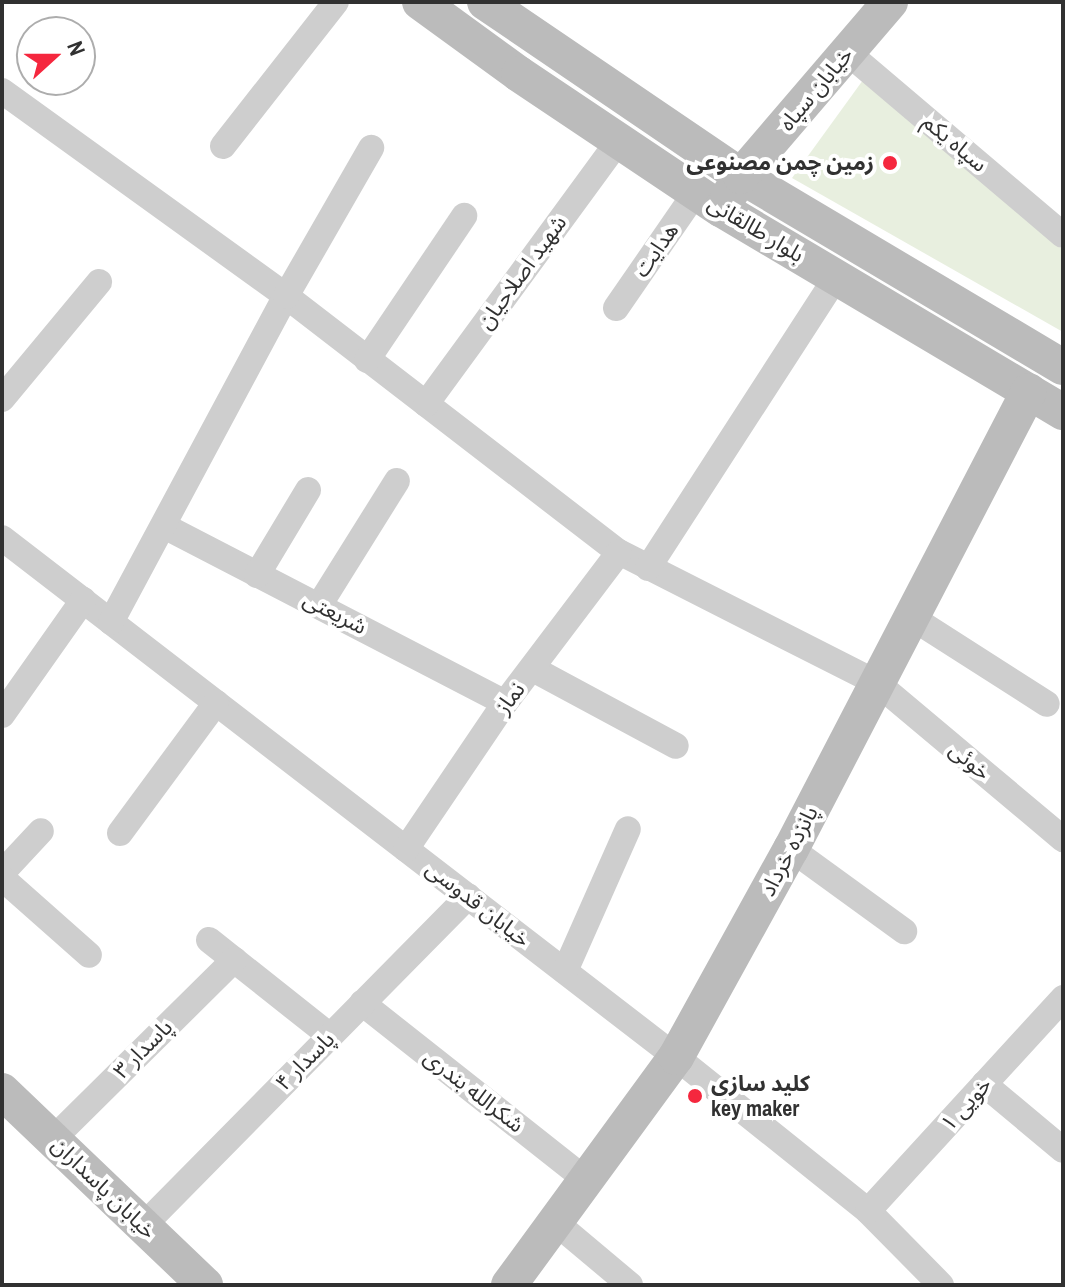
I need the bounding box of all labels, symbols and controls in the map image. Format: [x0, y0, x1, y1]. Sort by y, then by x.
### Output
north arrow [16, 16, 96, 96]
text: N [60, 37, 93, 60]
street label: خیابان سپاه [774, 42, 858, 136]
street label: سپاه یکم [917, 108, 993, 178]
place label: زمین چمن مصنوعی [686, 150, 874, 176]
marker: زمین چمن مصنوعی [881, 154, 899, 172]
street label: بلوار طالقانی [703, 190, 809, 268]
street label: شهید اصلاحیان [472, 210, 572, 334]
street label: هدایت [628, 218, 684, 282]
street label: شریعتی [299, 586, 371, 640]
street label: نماز [489, 677, 531, 719]
street label: خوئی [944, 736, 996, 786]
street label: پانزده خرداد [754, 801, 824, 901]
street label: خیابان قدوسی [421, 855, 535, 953]
street label: پاسدار ۳ [108, 1014, 178, 1084]
street label: پاسدار ۴ [270, 1026, 340, 1096]
street label: شکرالله بندری [419, 1044, 529, 1138]
place label: کلید سازی key maker [711, 1070, 810, 1122]
street label: خویی ۱ [935, 1071, 997, 1137]
marker: کلید سازی key maker [686, 1087, 704, 1105]
street label: خیابان پاسداران [46, 1132, 162, 1244]

